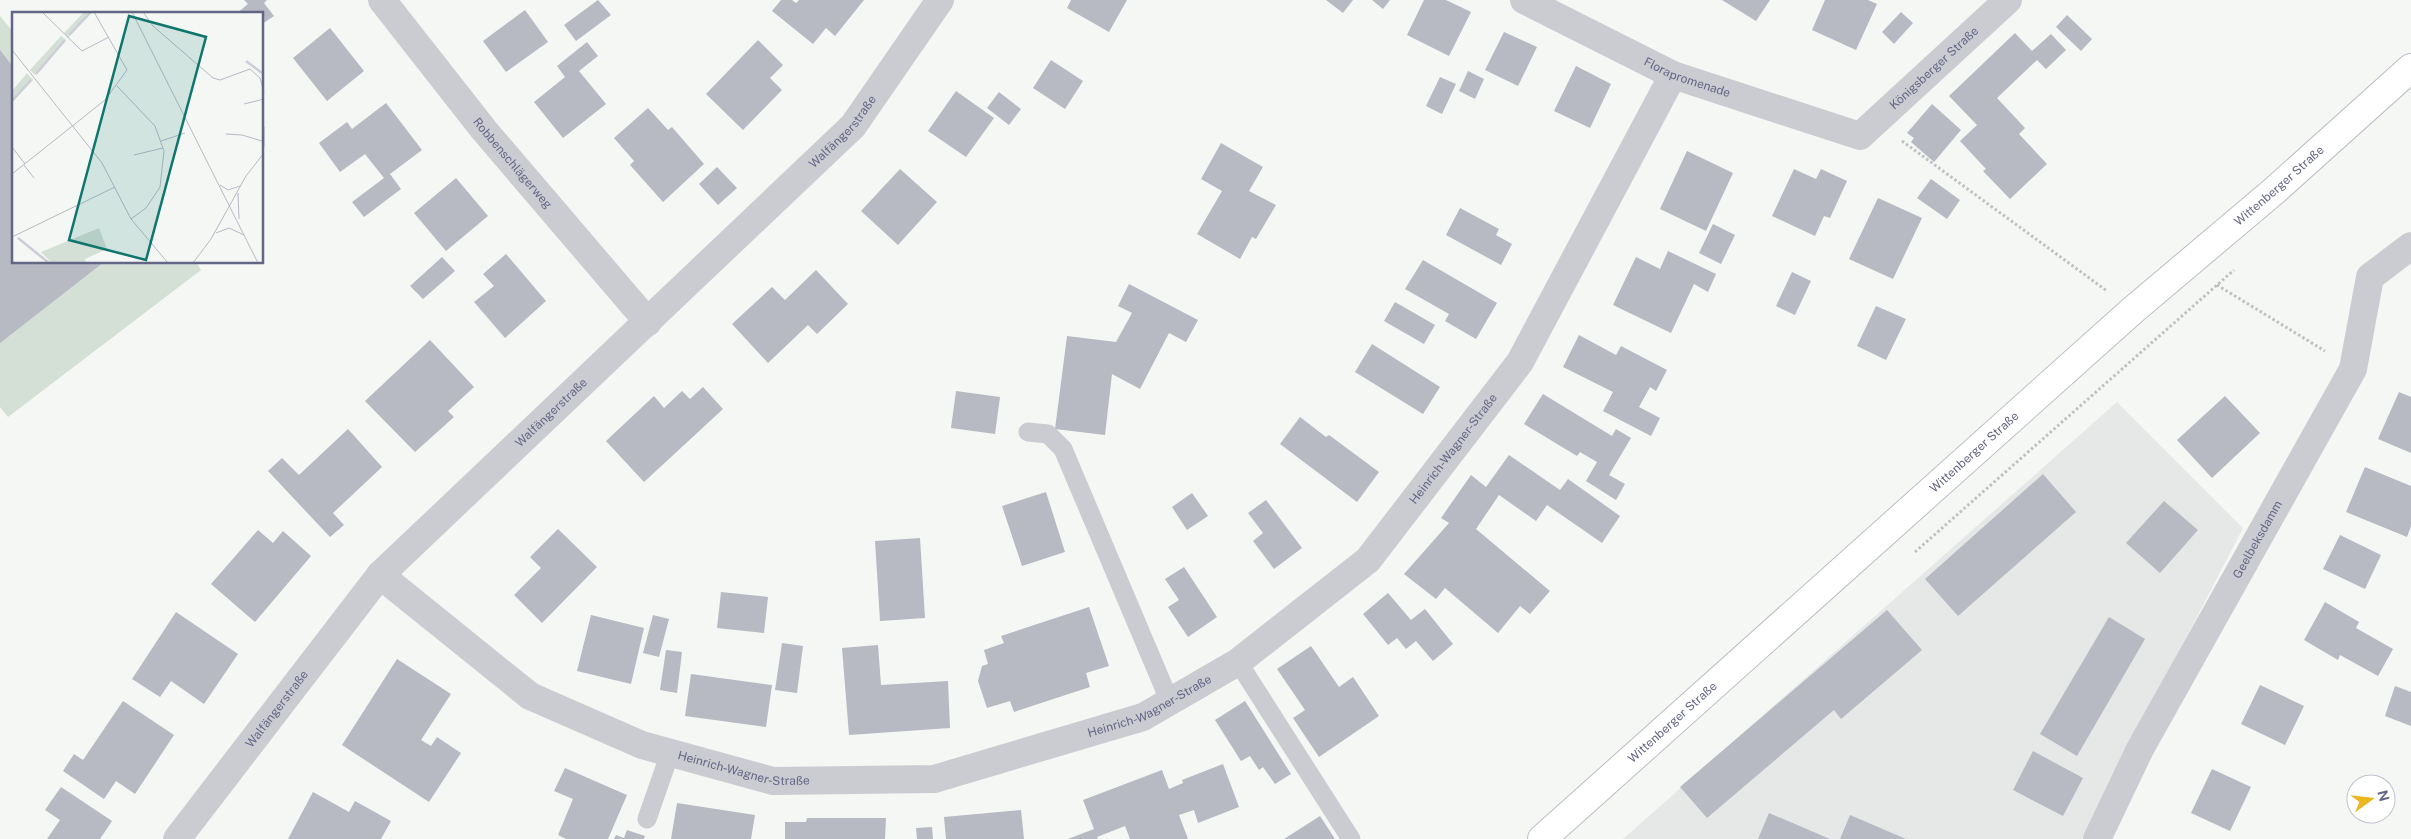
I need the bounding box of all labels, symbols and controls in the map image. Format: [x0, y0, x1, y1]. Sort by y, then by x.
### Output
inset map [12, 12, 264, 264]
street label: Königsberger Straße [1887, 24, 1981, 112]
street label: Florapromenade [1642, 55, 1732, 100]
street label: Walfängerstraße [806, 93, 879, 171]
street label: Robbenschlägerweg [470, 115, 555, 211]
street label: Wittenberger Straße [2231, 143, 2327, 229]
street label: Walfängerstraße [512, 375, 590, 450]
street label: Heinrich-Wagner-Straße [1407, 391, 1500, 507]
street label: Wittenberger Straße [1927, 409, 2022, 496]
street label: Geelbeksdamm [2230, 498, 2285, 581]
street label: Walfängerstraße [243, 667, 311, 750]
street label: Heinrich-Wagner-Straße [1086, 672, 1214, 740]
street label: Wittenberger Straße [1625, 679, 1720, 766]
street label: Heinrich-Wagner-Straße [676, 748, 810, 788]
north arrow [2346, 774, 2396, 824]
text: N [2374, 788, 2393, 803]

